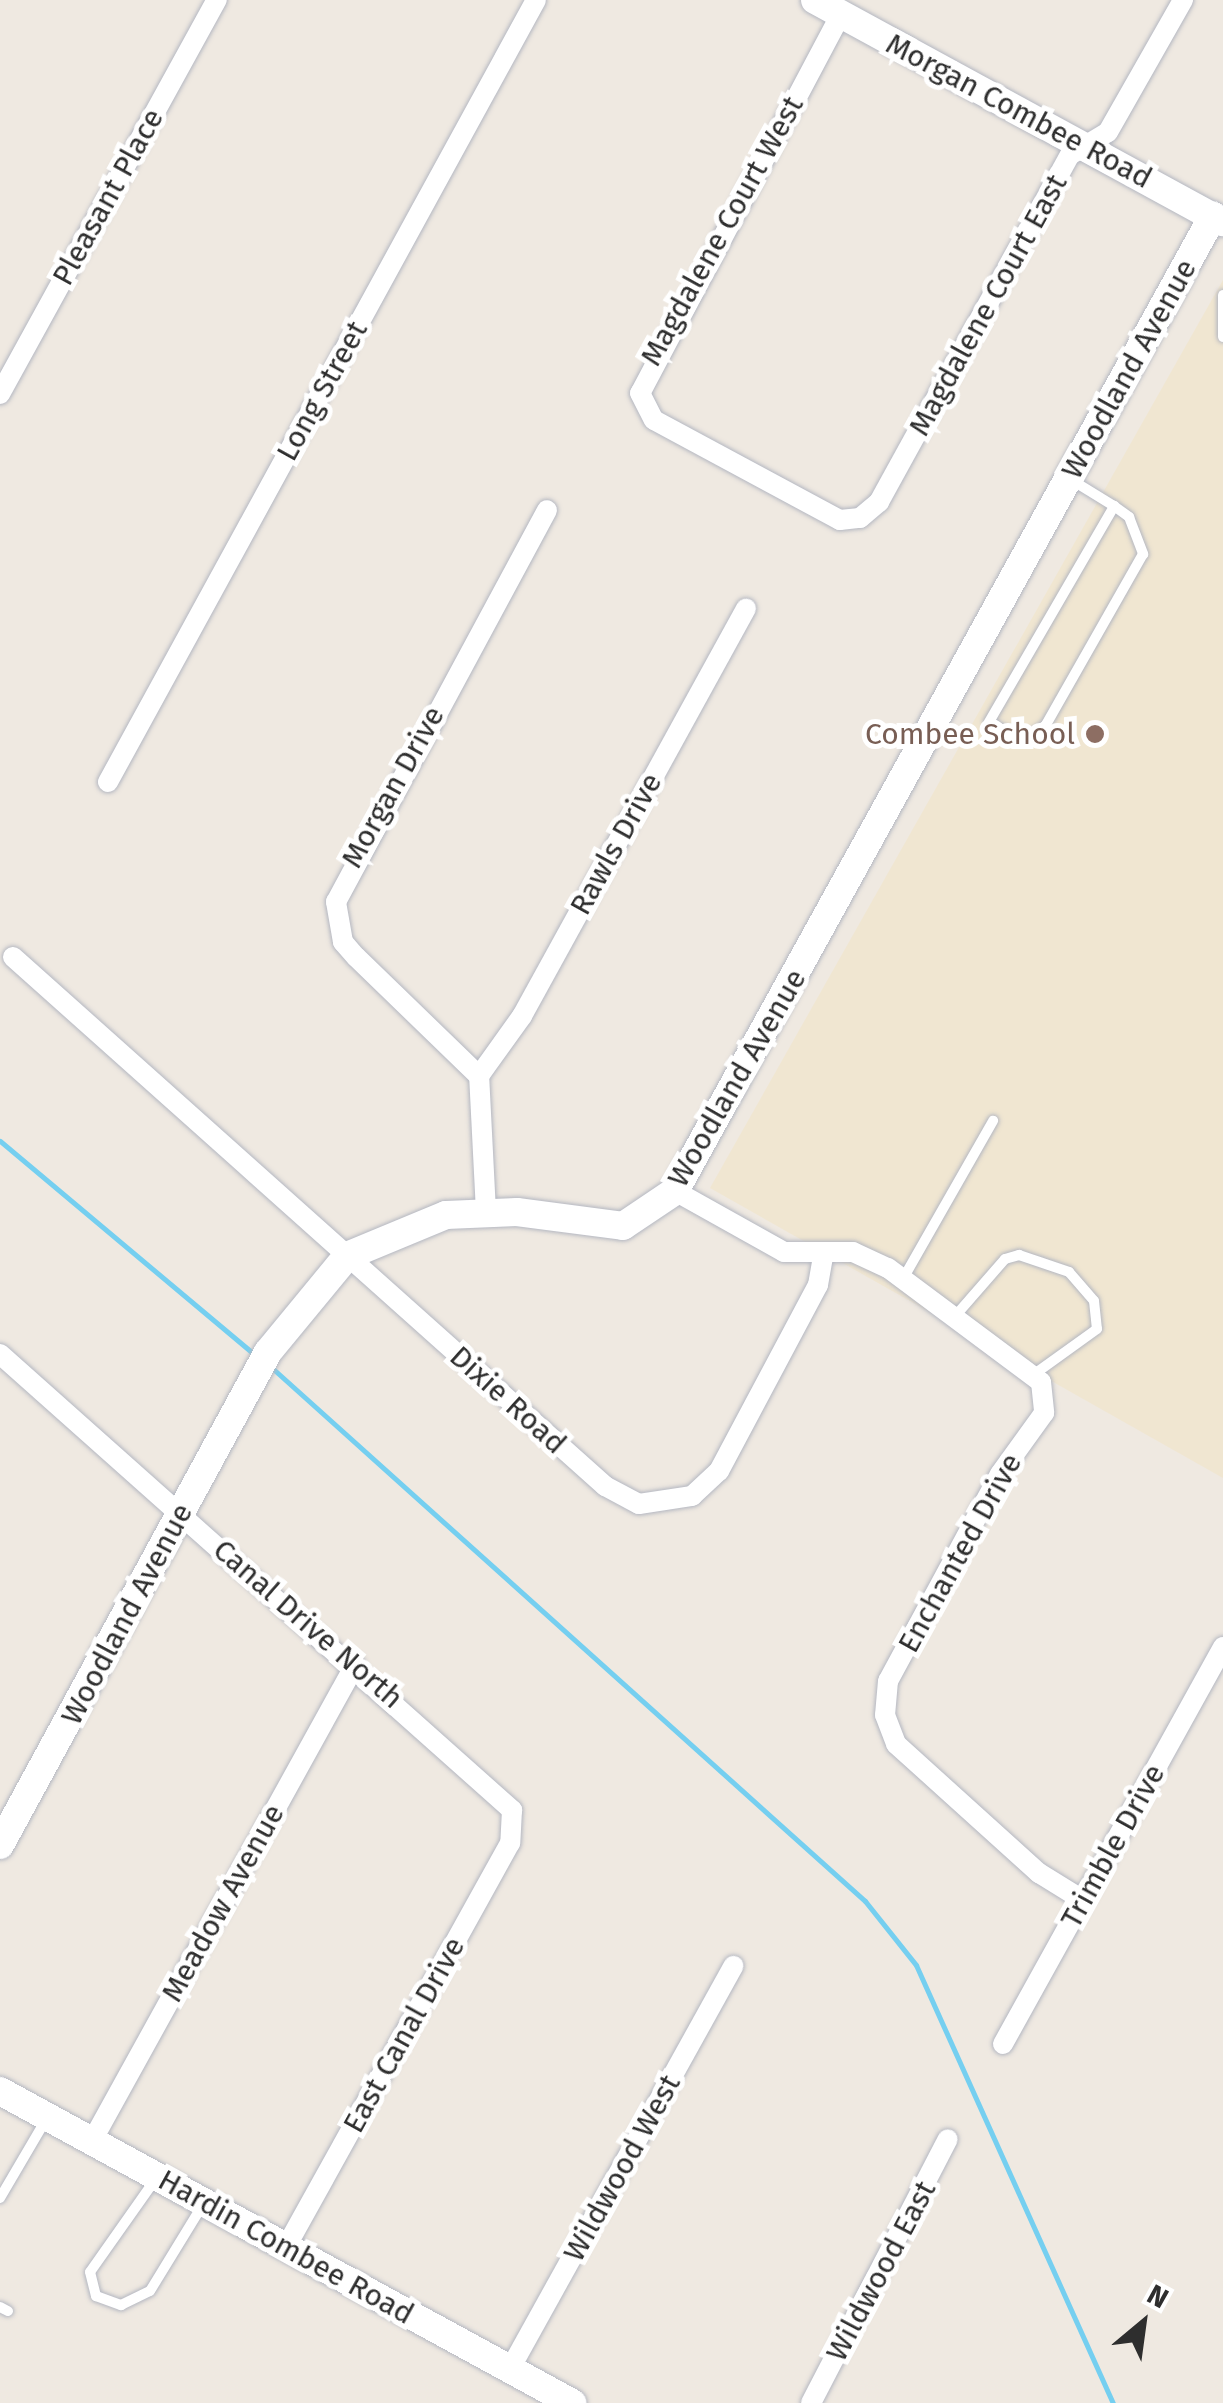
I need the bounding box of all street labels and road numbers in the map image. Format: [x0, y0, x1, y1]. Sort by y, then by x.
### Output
street label: Morgan Combee Road [880, 26, 1158, 196]
street label: Magdalene Court West [633, 90, 811, 372]
street label: Pleasant Place [45, 102, 171, 292]
street label: Magdalene Court East [901, 168, 1075, 442]
street label: Woodland Avenue [1054, 253, 1204, 485]
street label: Long Street [269, 315, 375, 467]
street label: Morgan Drive [334, 700, 452, 874]
street label: Rawls Drive [562, 767, 670, 921]
street label: Woodland Avenue [660, 963, 814, 1193]
street label: Dixie Road [442, 1338, 574, 1462]
street label: Enchanted Drive [890, 1447, 1030, 1659]
street label: Woodland Avenue [53, 1497, 201, 1731]
street label: Canal Drive North [206, 1532, 410, 1716]
street label: Trimble Drive [1053, 1758, 1173, 1934]
street label: Meadow Avenue [154, 1798, 292, 2008]
street label: East Canal Drive [335, 1931, 473, 2139]
street label: Wildwood West [556, 2068, 688, 2268]
street label: Hardin Combee Road [152, 2162, 420, 2332]
street label: Wildwood East [818, 2175, 944, 2367]

